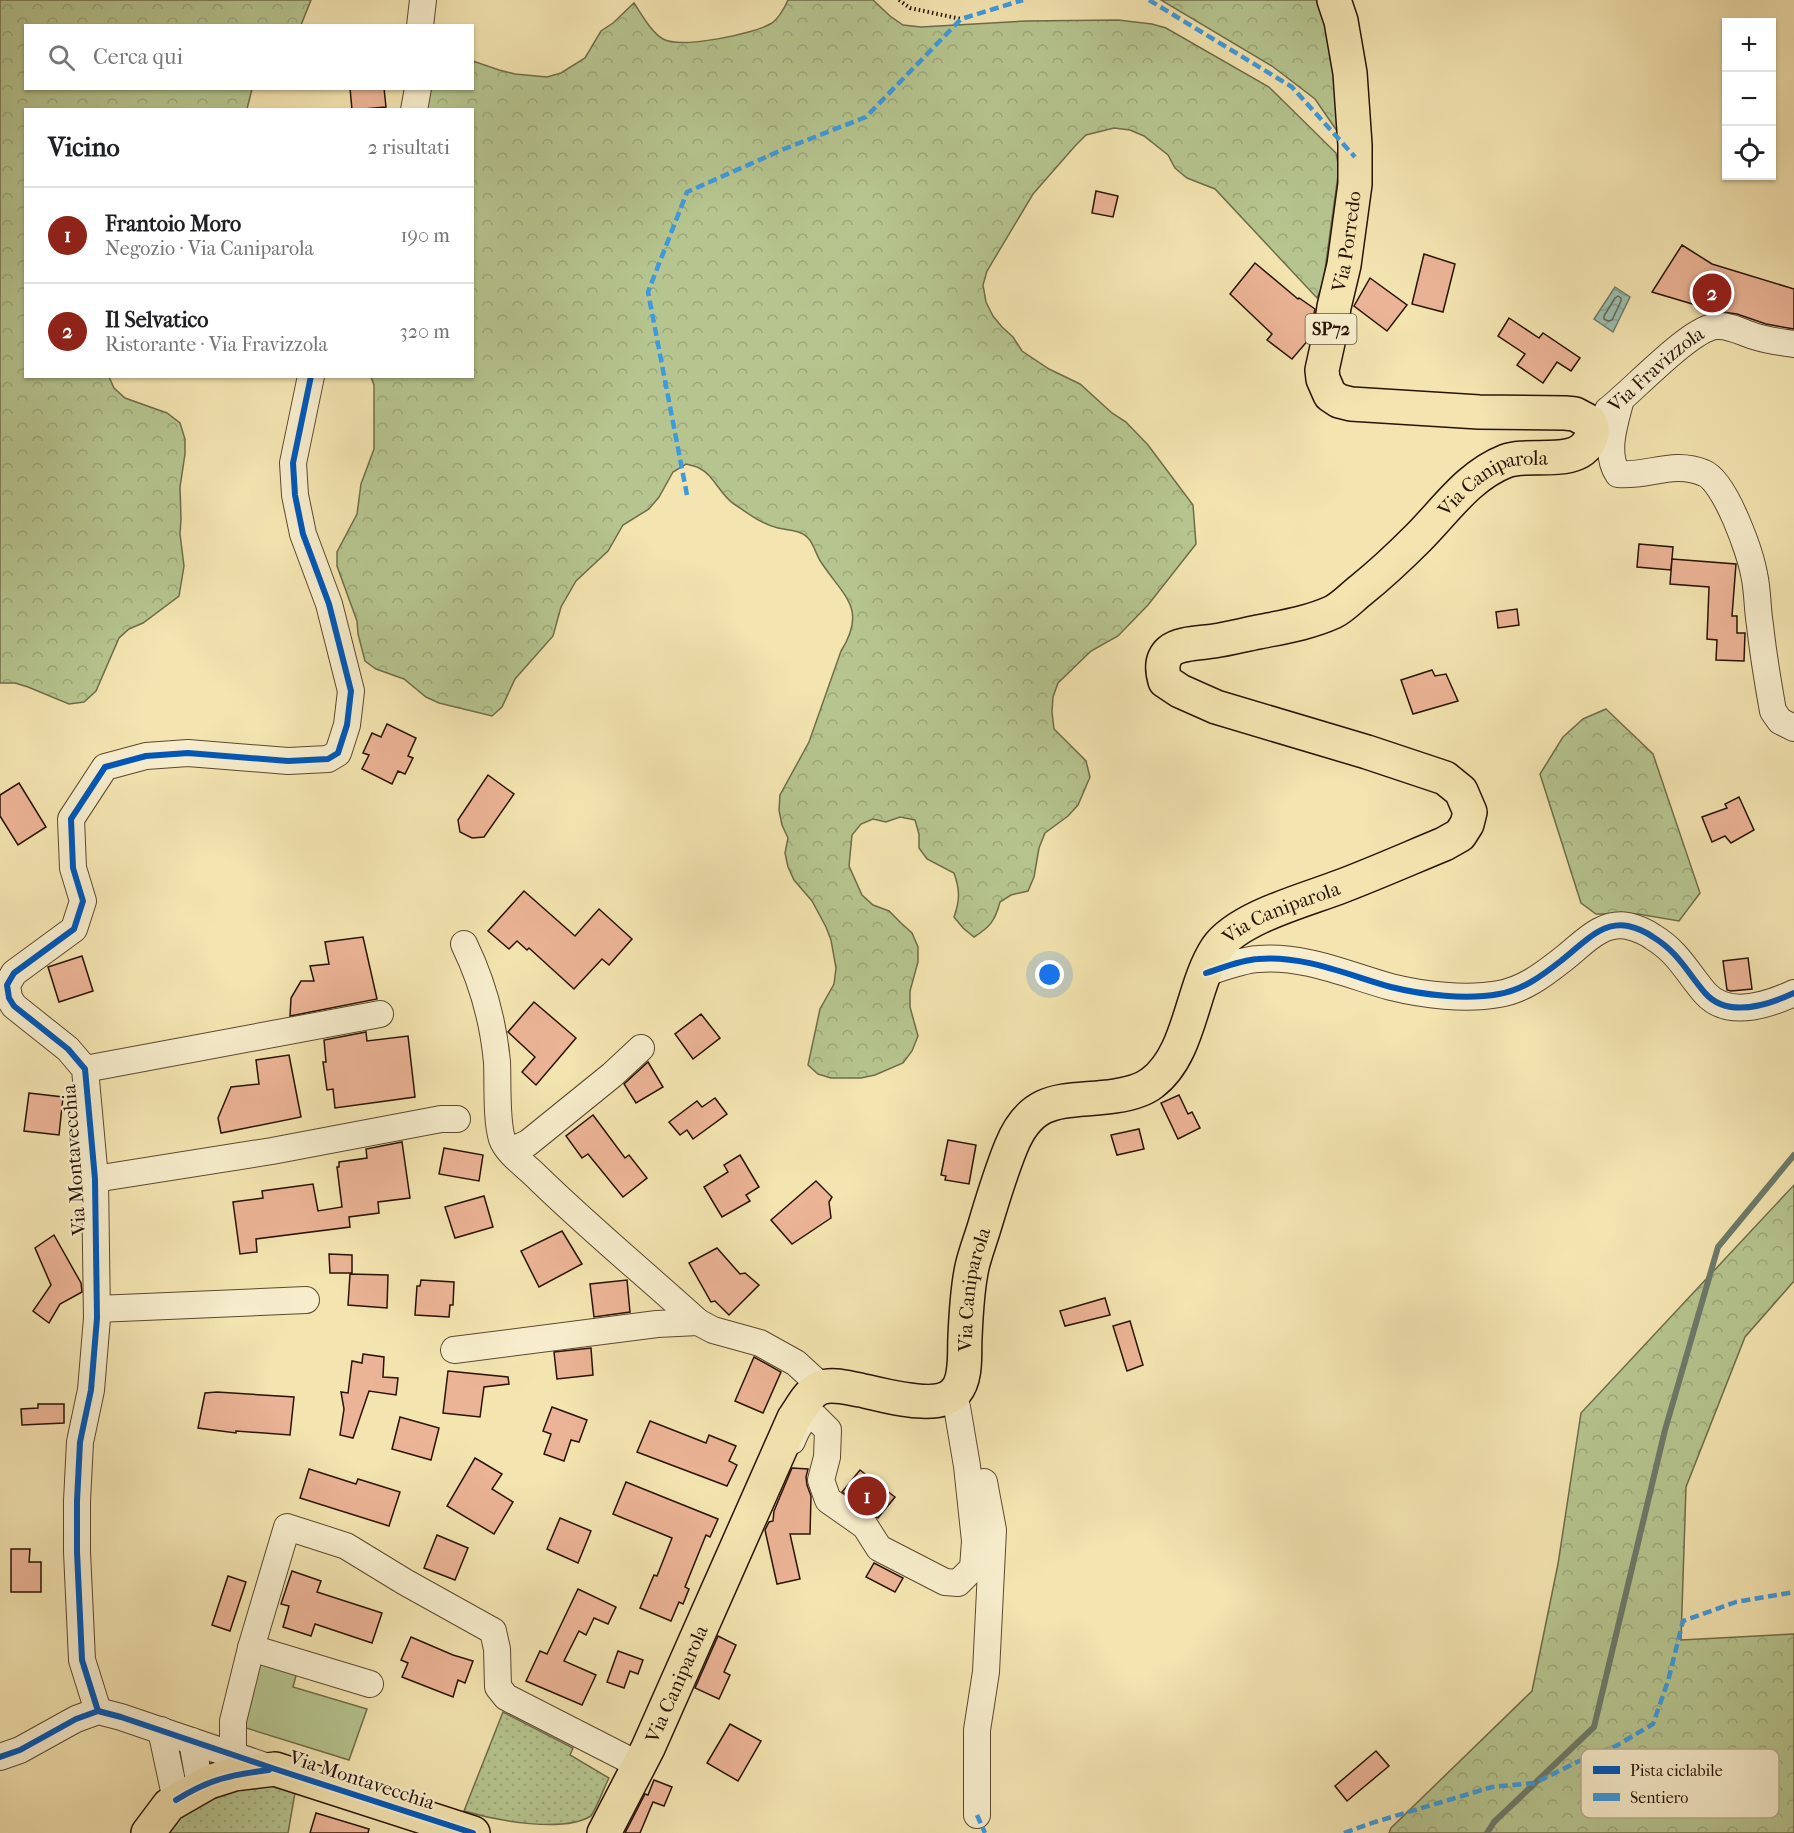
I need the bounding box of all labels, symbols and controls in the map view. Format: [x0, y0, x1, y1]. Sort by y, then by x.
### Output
map controls [1722, 18, 1776, 180]
button: + [1722, 18, 1776, 72]
search box [24, 24, 474, 90]
icon: search [45, 41, 78, 74]
text: Cerca qui [93, 44, 183, 70]
button: − [1722, 72, 1776, 126]
button: locate [1722, 126, 1776, 180]
text: Vicino [48, 132, 120, 163]
text: 2 risultati [367, 136, 450, 159]
street label: Via Porredo [1326, 189, 1365, 295]
text: Frantoio Moro [105, 211, 241, 237]
text: 1 [64, 224, 71, 247]
text: 190 m [400, 224, 450, 247]
text: Negozio · Via Caniparola [105, 237, 314, 260]
pin: 2 [1692, 270, 1732, 316]
text: Il Selvatico [105, 307, 208, 333]
road number: SP72 [1306, 314, 1356, 344]
text: 2 [62, 320, 73, 343]
text: 320 m [400, 320, 450, 343]
street label: Via Fravizzola [1602, 321, 1708, 417]
text: Ristorante · Via Fravizzola [105, 333, 328, 356]
street label: Via Caniparola [1432, 446, 1549, 521]
street label: Via Caniparola [1217, 876, 1344, 949]
your location [1035, 960, 1064, 989]
street label: Via Montavecchia [57, 1083, 91, 1237]
street label: Via Caniparola [953, 1224, 995, 1353]
pin: 1 [848, 1474, 886, 1518]
street label: Via Caniparola [640, 1621, 713, 1747]
street label: Via Montavecchia [285, 1745, 438, 1815]
legend [1581, 1749, 1779, 1818]
text: Pista ciclabile [1630, 1761, 1723, 1780]
text: Sentiero [1630, 1788, 1688, 1807]

